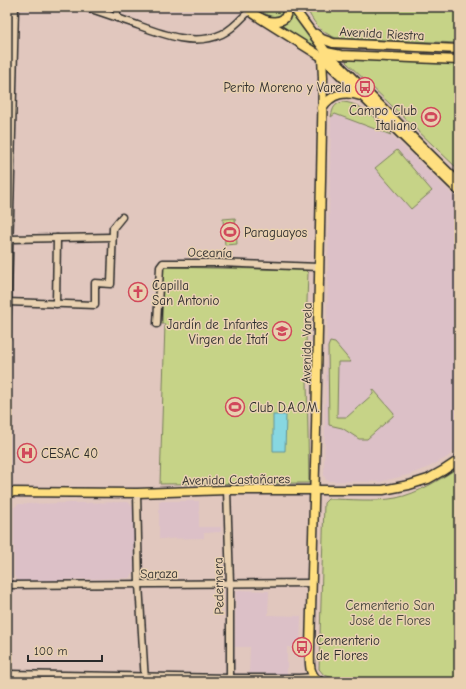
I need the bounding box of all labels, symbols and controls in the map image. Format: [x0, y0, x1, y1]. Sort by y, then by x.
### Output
street label: Avenida Riestra [339, 24, 425, 43]
bus stop icon: Perito Moreno y Varela [354, 76, 376, 98]
place label: Perito Moreno y Varela [223, 80, 351, 95]
place label: Campo Club Italiano [349, 103, 417, 133]
sports icon: Campo Club Italiano [420, 106, 442, 128]
sports icon: Paraguayos [219, 221, 241, 243]
place label: Paraguayos [244, 225, 307, 240]
street label: Oceanía [188, 245, 232, 260]
place label: Capilla San Antonio [152, 278, 220, 308]
church icon: Capilla San Antonio [127, 281, 149, 303]
street label: Avenida Varela [298, 302, 315, 384]
place label: Jardín de Infantes Virgen de Itatí [167, 317, 269, 347]
school or university icon: Jardín de Infantes Virgen de Itatí [271, 320, 293, 342]
sports icon: Club D.A.O.M. [224, 396, 246, 418]
place label: Club D.A.O.M. [249, 400, 320, 415]
hospital icon: CESAC 40 [16, 442, 38, 464]
place label: CESAC 40 [41, 446, 98, 461]
street label: Avenida Castañares [182, 471, 290, 488]
street label: Pedernera [211, 557, 226, 615]
street label: Saraza [140, 566, 178, 581]
park label: Cementerio San José de Flores [345, 598, 435, 628]
place label: Cementerio de Flores [316, 633, 380, 663]
bus stop icon: Cementerio de Flores [291, 636, 313, 658]
scale bar [28, 637, 102, 663]
text: 100 m [34, 644, 67, 658]

